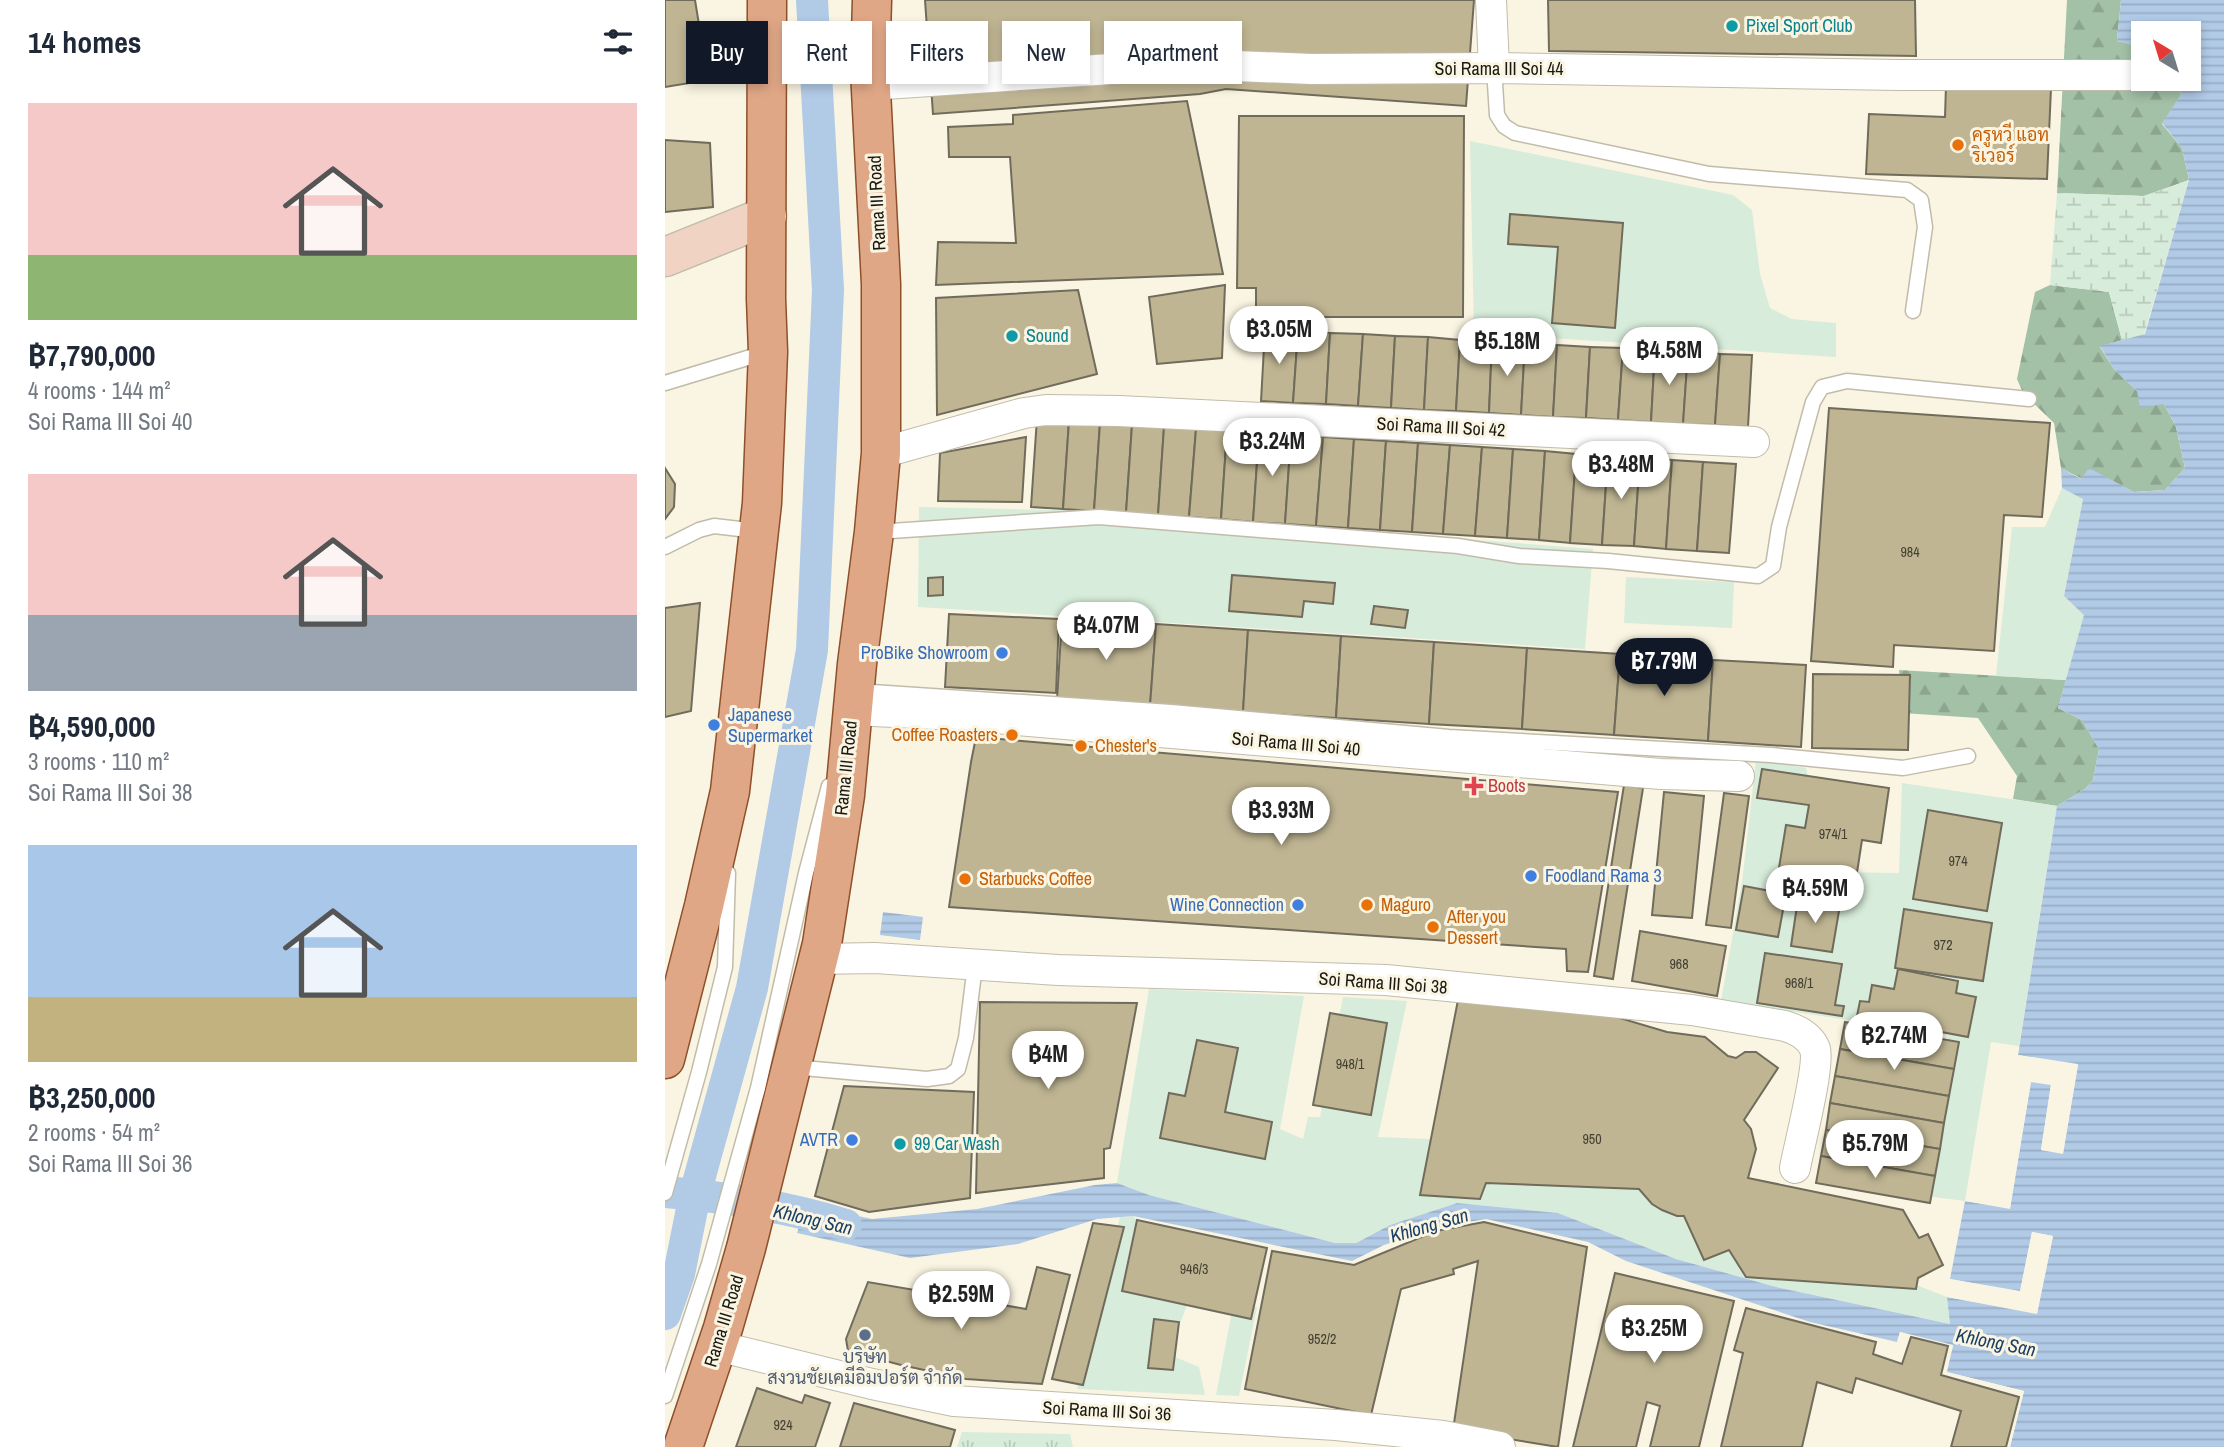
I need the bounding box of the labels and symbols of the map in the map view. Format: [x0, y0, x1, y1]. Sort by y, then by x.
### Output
place label: Pixel Sport Club [1746, 13, 1853, 38]
marker: Pixel Sport Club [1724, 18, 1740, 34]
north arrow [2131, 21, 2201, 91]
street label: Soi Rama III Soi 44 [1435, 56, 1563, 81]
place label: ครูหวี แอท ริเวอร์ [1971, 122, 2049, 168]
marker: ครูหวี แอท ริเวอร์ [1950, 137, 1966, 153]
street label: Rama III Road [862, 155, 891, 251]
pin: ฿3.05M [1222, 306, 1336, 366]
pin: ฿5.18M [1450, 318, 1564, 378]
place label: Sound [1026, 323, 1069, 348]
marker: Sound [1004, 328, 1020, 344]
pin: ฿4.58M [1612, 328, 1726, 387]
street label: Soi Rama III Soi 42 [1376, 411, 1506, 442]
pin: ฿3.24M [1215, 419, 1329, 478]
pin: ฿3.48M [1564, 442, 1678, 501]
house number: 984 [1900, 543, 1920, 561]
pin: ฿4.07M [1049, 602, 1163, 662]
pin: ฿7.79M [1607, 638, 1721, 698]
place label: ProBike Showroom [861, 640, 988, 665]
marker: ProBike Showroom [994, 645, 1010, 661]
place label: Japanese Supermarket [728, 702, 813, 748]
marker: Japanese Supermarket [706, 717, 722, 733]
street label: Rama III Road [828, 719, 863, 817]
place label: Coffee Roasters [892, 722, 998, 747]
street label: Soi Rama III Soi 40 [1231, 725, 1361, 762]
marker: Coffee Roasters [1004, 727, 1020, 743]
place label: Chester's [1095, 733, 1157, 758]
marker: Chester's [1073, 738, 1089, 754]
place label: Boots [1488, 773, 1526, 798]
marker: Boots [1466, 778, 1482, 794]
pin: ฿3.93M [1224, 788, 1338, 847]
house number: 974/1 [1819, 825, 1848, 843]
house number: 974 [1948, 852, 1968, 870]
place label: Foodland Rama 3 [1545, 863, 1662, 888]
place label: Starbucks Coffee [979, 866, 1092, 891]
pin: ฿4.59M [1758, 866, 1872, 925]
marker: Foodland Rama 3 [1523, 868, 1539, 884]
marker: Starbucks Coffee [957, 871, 973, 887]
place label: Wine Connection [1170, 892, 1284, 917]
place label: Maguro [1381, 892, 1431, 917]
marker: Wine Connection [1290, 897, 1306, 913]
marker: Maguro [1359, 897, 1375, 913]
place label: After you Dessert [1446, 904, 1506, 950]
marker: After you Dessert [1425, 919, 1441, 935]
house number: 972 [1933, 936, 1953, 954]
house number: 968 [1669, 955, 1689, 973]
street label: Soi Rama III Soi 38 [1318, 966, 1448, 999]
house number: 968/1 [1785, 974, 1814, 992]
pin: ฿2.74M [1837, 1012, 1951, 1072]
pin: ฿4M [1014, 1032, 1082, 1091]
house number: 948/1 [1336, 1055, 1365, 1073]
pin: ฿5.79M [1818, 1120, 1932, 1180]
place label: AVTR [799, 1127, 838, 1152]
house number: 950 [1582, 1130, 1602, 1148]
place label: 99 Car Wash [914, 1131, 1000, 1156]
marker: AVTR [844, 1132, 860, 1148]
marker: 99 Car Wash [892, 1136, 908, 1152]
water label: Khlong San [771, 1197, 855, 1241]
water label: Khlong San [1387, 1201, 1471, 1249]
house number: 946/3 [1180, 1260, 1208, 1278]
street label: Rama III Road [698, 1272, 749, 1370]
pin: ฿2.59M [904, 1272, 1018, 1331]
pin: ฿3.25M [1597, 1306, 1711, 1365]
water label: Khlong San [1954, 1322, 2038, 1362]
marker: บริษัท สงวนชัยเคมีอิมปอร์ต จำกัด [857, 1327, 873, 1343]
house number: 952/2 [1308, 1330, 1336, 1348]
place label: บริษัท สงวนชัยเคมีอิมปอร์ต จำกัด [767, 1344, 963, 1390]
street label: Soi Rama III Soi 36 [1042, 1395, 1172, 1426]
house number: 924 [773, 1416, 793, 1434]

